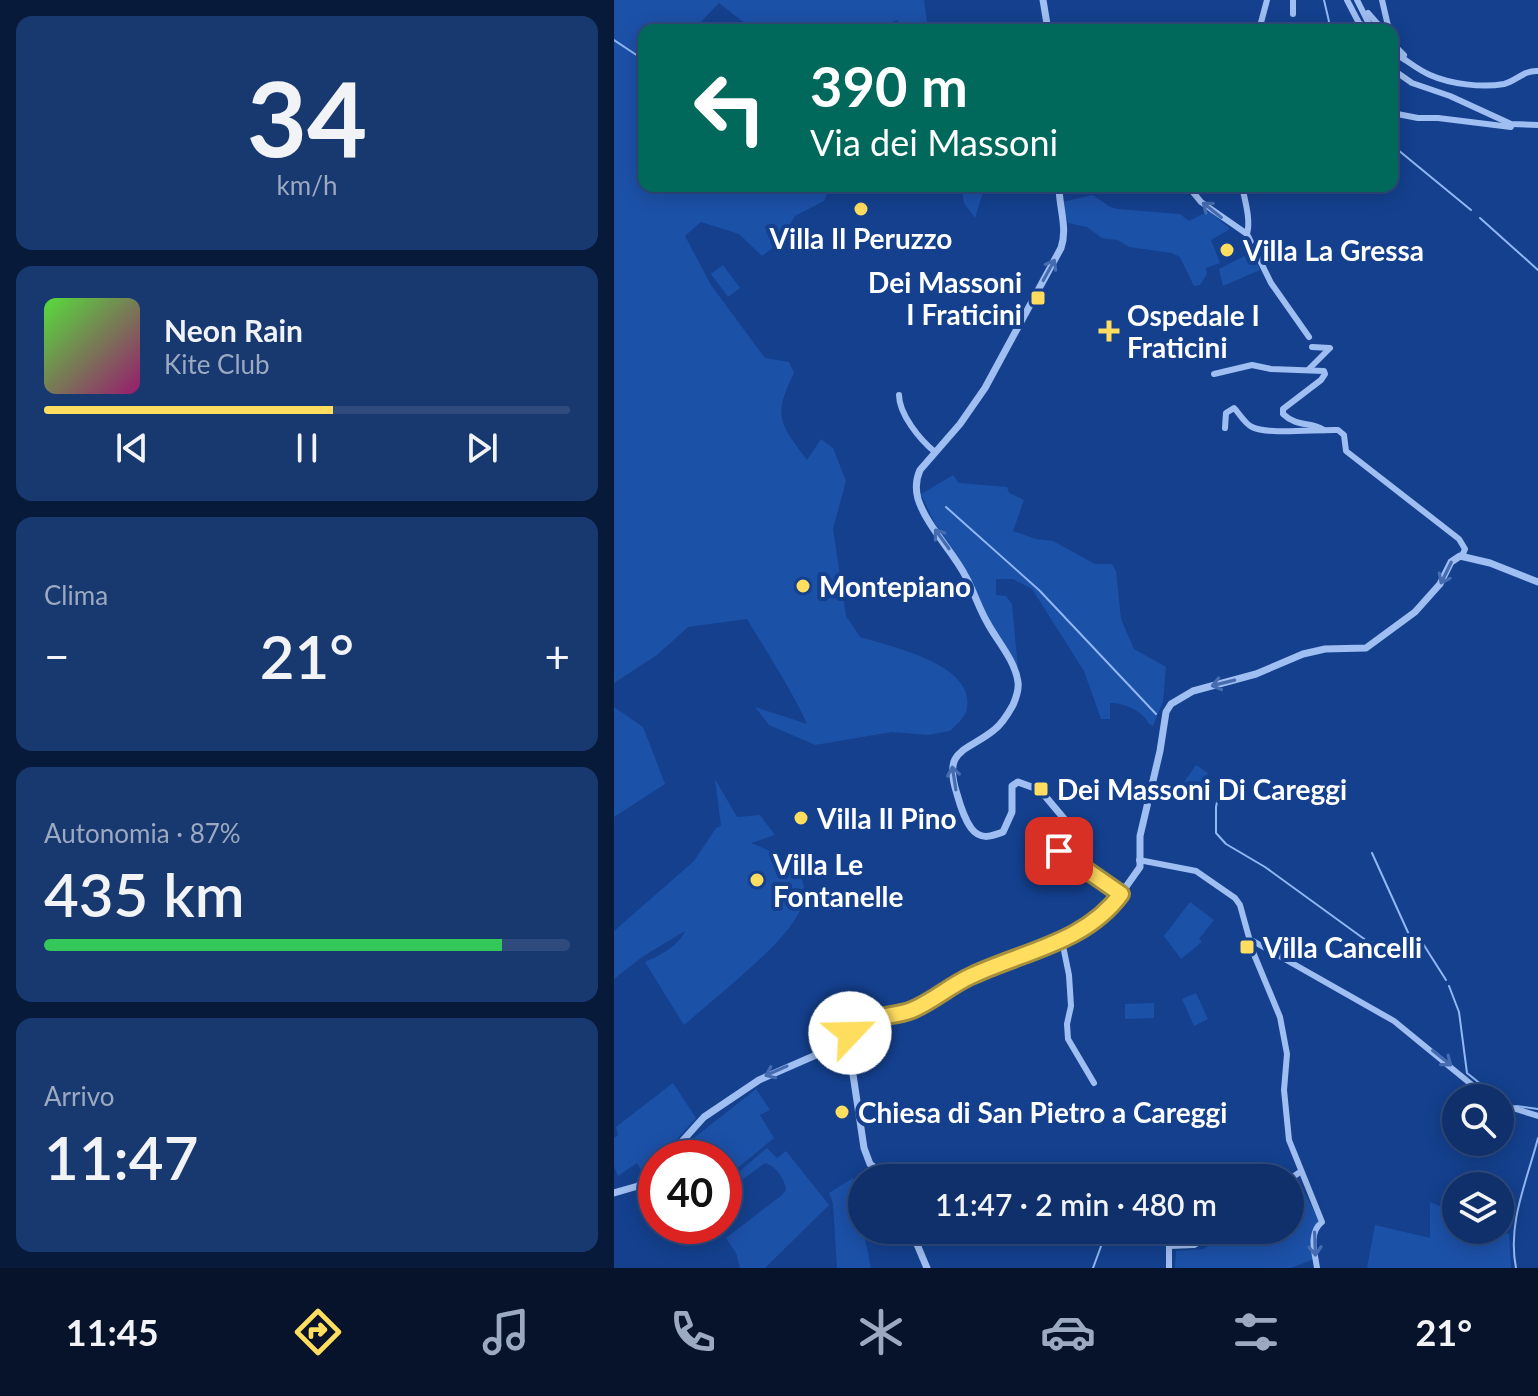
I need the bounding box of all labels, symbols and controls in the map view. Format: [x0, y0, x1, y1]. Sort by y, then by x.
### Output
text: 390 m [810, 52, 968, 119]
text: 34 [247, 54, 367, 179]
icon: left [678, 56, 782, 160]
text: Via dei Massoni [810, 120, 1058, 164]
text: km/h [277, 169, 337, 201]
marker: Villa Il Peruzzo [852, 200, 870, 218]
one-way arrow [1202, 202, 1224, 219]
place label: Villa Il Peruzzo [769, 221, 952, 255]
place label: Villa La Gressa [1242, 233, 1424, 267]
marker: Villa La Gressa [1218, 241, 1236, 259]
one-way arrow [1042, 259, 1057, 283]
place label: Dei Massoni I Fraticini [868, 265, 1022, 331]
marker: Dei Massoni I Fraticini [1029, 289, 1047, 307]
place label: Ospedale I Fraticini [1127, 298, 1260, 364]
text: Neon Rain [164, 312, 303, 348]
marker: Ospedale I Fraticini [1098, 320, 1120, 342]
text: Kite Club [164, 348, 270, 380]
icon: previous [110, 426, 154, 470]
icon: pause [285, 426, 329, 470]
icon: next [460, 426, 504, 470]
one-way arrow [934, 529, 950, 551]
one-way arrow [1438, 560, 1453, 584]
place label: Montepiano [819, 569, 971, 603]
marker: Montepiano [794, 577, 812, 595]
text: Clima [44, 579, 108, 611]
text: 21° [260, 620, 354, 692]
text: − [44, 630, 70, 682]
text: + [544, 630, 570, 682]
one-way arrow [1211, 676, 1237, 691]
one-way arrow [946, 766, 961, 792]
place label: Dei Massoni Di Careggi [1057, 772, 1347, 806]
marker: Dei Massoni Di Careggi [1032, 780, 1050, 798]
place label: Villa Il Pino [816, 801, 957, 835]
marker: Villa Il Pino [792, 809, 810, 827]
text: Autonomia · 87% [44, 817, 241, 849]
pin [1025, 817, 1093, 885]
icon: arrive [1037, 829, 1081, 873]
place label: Villa Le Fontanelle [772, 847, 904, 913]
text: 435 km [44, 858, 245, 930]
marker: Villa Le Fontanelle [748, 871, 766, 889]
place label: Villa Cancelli [1262, 930, 1422, 964]
marker: Villa Cancelli [1238, 938, 1256, 956]
position arrow [808, 991, 892, 1075]
one-way arrow [1431, 1050, 1452, 1067]
one-way arrow [765, 1065, 789, 1080]
text: Arrivo [44, 1080, 115, 1112]
map controls [1442, 1084, 1514, 1244]
button: search [1442, 1084, 1514, 1156]
place label: Chiesa di San Pietro a Careggi [858, 1095, 1227, 1129]
marker: Chiesa di San Pietro a Careggi [833, 1103, 851, 1121]
text: 11:47 [44, 1121, 198, 1193]
speed limit sign: 40 [638, 1140, 742, 1244]
button: layers [1442, 1172, 1514, 1244]
text: 11:47 · 2 min · 480 m [935, 1186, 1217, 1222]
one-way arrow [1308, 1230, 1323, 1257]
icon: directions [290, 1304, 346, 1360]
icon: music [478, 1304, 534, 1360]
icon: phone [665, 1304, 721, 1360]
icon: climate [853, 1304, 909, 1360]
icon: car [1040, 1304, 1096, 1360]
icon: filters [1228, 1304, 1284, 1360]
text: 11:45 [66, 1310, 159, 1354]
text: 21° [1415, 1310, 1472, 1354]

